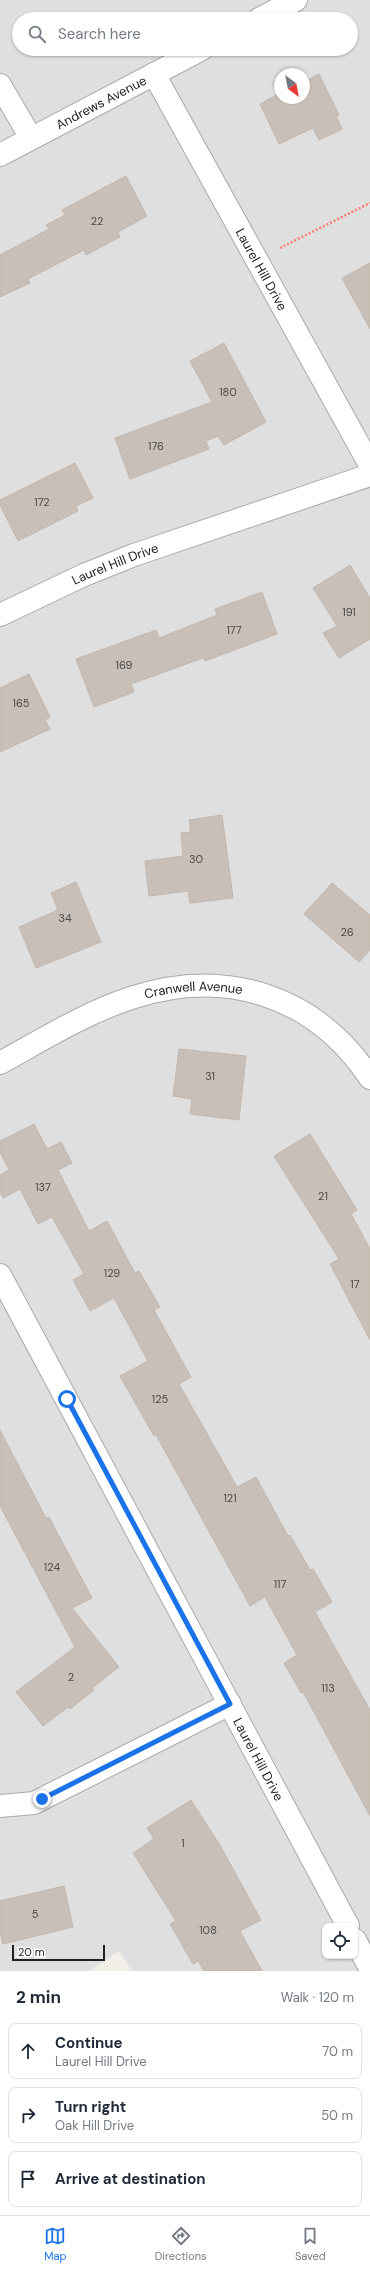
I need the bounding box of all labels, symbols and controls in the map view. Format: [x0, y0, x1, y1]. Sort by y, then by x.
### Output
search box [12, 12, 358, 56]
icon: search [26, 23, 48, 45]
text: Search here [58, 24, 141, 44]
north arrow [274, 68, 310, 104]
street label: Andrews Avenue [53, 72, 149, 133]
house number: 22 [91, 214, 103, 228]
street label: Laurel Hill Drive [232, 225, 291, 314]
house number: 180 [219, 385, 237, 399]
house number: 176 [148, 439, 164, 453]
house number: 172 [34, 495, 50, 509]
street label: Laurel Hill Drive [69, 539, 161, 589]
house number: 191 [342, 605, 356, 619]
house number: 177 [226, 623, 242, 637]
house number: 169 [115, 658, 133, 672]
house number: 165 [13, 696, 30, 710]
house number: 30 [189, 852, 203, 866]
house number: 34 [58, 911, 72, 925]
house number: 26 [340, 925, 354, 939]
street label: Cranwell Avenue [142, 978, 244, 1003]
house number: 31 [205, 1069, 215, 1083]
house number: 137 [35, 1180, 51, 1194]
house number: 21 [318, 1189, 328, 1203]
house number: 129 [104, 1266, 120, 1280]
house number: 17 [350, 1277, 360, 1291]
route start [58, 1390, 76, 1408]
house number: 125 [152, 1392, 169, 1406]
house number: 121 [223, 1491, 237, 1505]
house number: 124 [44, 1560, 60, 1574]
house number: 117 [274, 1577, 286, 1591]
house number: 2 [68, 1670, 74, 1684]
house number: 113 [321, 1681, 335, 1695]
street label: Laurel Hill Drive [229, 1715, 288, 1804]
route end [33, 1790, 51, 1808]
house number: 1 [181, 1836, 185, 1850]
house number: 5 [32, 1907, 39, 1921]
house number: 108 [199, 1923, 217, 1937]
map controls [322, 1923, 358, 1959]
button: locate [322, 1923, 358, 1959]
scale bar [12, 1943, 105, 1962]
text: 20 m [18, 1945, 44, 1959]
text: 2 min [16, 1986, 61, 2008]
text: Walk · 120 m [281, 1989, 354, 2006]
text: Continue [55, 2033, 123, 2053]
icon: ahead [17, 2040, 39, 2062]
text: 70 m [322, 2043, 353, 2060]
text: Laurel Hill Drive [55, 2053, 147, 2070]
text: Turn right [55, 2097, 126, 2117]
icon: right [17, 2104, 39, 2126]
text: 50 m [321, 2107, 353, 2124]
text: Oak Hill Drive [55, 2117, 134, 2134]
icon: arrive [17, 2168, 39, 2190]
text: Arrive at destination [55, 2169, 206, 2189]
tab: Map [44, 2225, 66, 2263]
tab: Directions [155, 2225, 207, 2263]
tab: Saved [295, 2225, 326, 2263]

